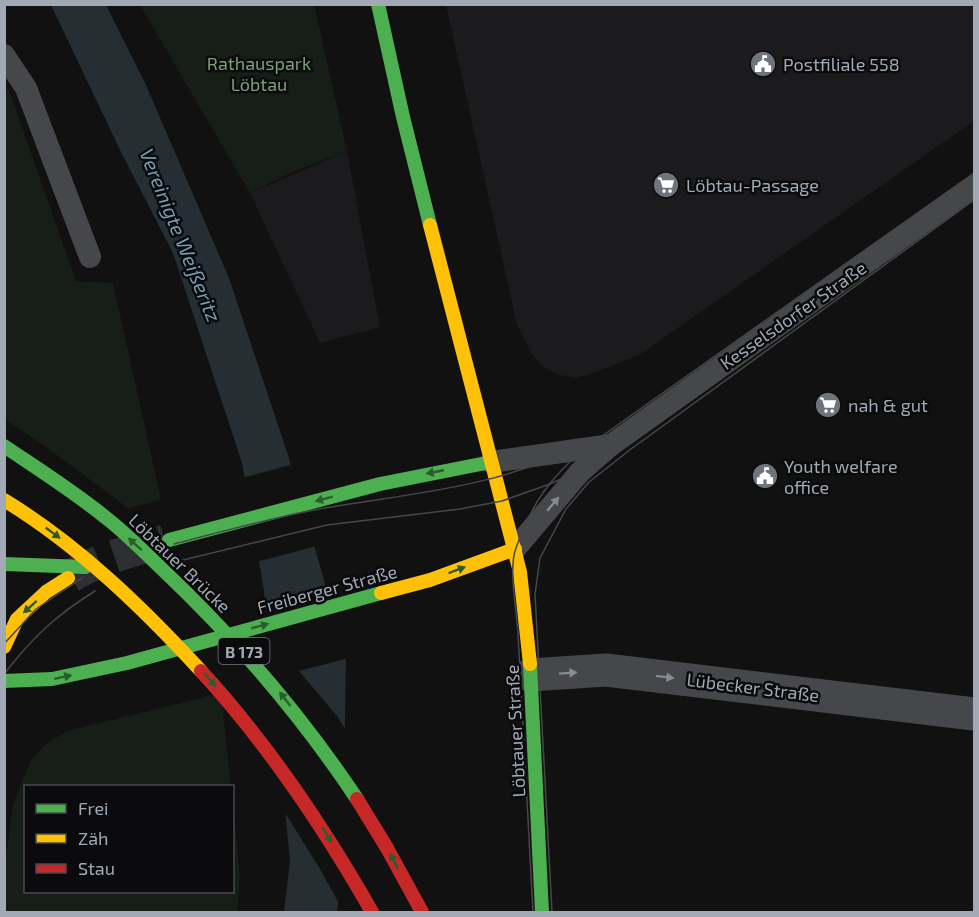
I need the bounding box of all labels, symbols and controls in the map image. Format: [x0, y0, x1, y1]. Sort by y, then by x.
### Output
public building icon: Postfiliale 558 [748, 49, 778, 79]
park label: Rathauspark Löbtau [207, 52, 311, 95]
place label: Postfiliale 558 [783, 53, 900, 75]
water label: Vereinigte Weißeritz [135, 145, 227, 325]
supermarket icon: Löbtau-Passage [651, 170, 681, 200]
place label: Löbtau-Passage [686, 174, 819, 196]
street label: Kesselsdorfer Straße [716, 256, 870, 374]
supermarket icon: nah & gut [813, 390, 843, 420]
place label: nah & gut [848, 394, 928, 416]
place label: Youth welfare office [784, 455, 898, 498]
public building icon: Youth welfare office [750, 461, 780, 491]
one-way arrow [426, 468, 445, 477]
one-way arrow [314, 494, 333, 504]
one-way arrow [546, 497, 559, 512]
street label: Löbtauer Brücke [124, 509, 236, 617]
one-way arrow [45, 526, 60, 538]
one-way arrow [128, 538, 143, 551]
street label: Freiberger Straße [255, 560, 399, 618]
one-way arrow [448, 565, 466, 575]
one-way arrow [23, 600, 38, 613]
one-way arrow [250, 620, 269, 630]
road number: B 173 [218, 638, 270, 664]
street label: Löbtauer Straße [501, 664, 529, 798]
one-way arrow [559, 668, 578, 677]
street label: Lübecker Straße [685, 668, 821, 706]
one-way arrow [53, 672, 72, 681]
one-way arrow [204, 672, 217, 688]
one-way arrow [655, 672, 674, 682]
one-way arrow [280, 692, 292, 707]
legend [24, 785, 234, 893]
text: Frei [78, 797, 109, 819]
text: Zäh [78, 827, 109, 849]
one-way arrow [322, 827, 333, 844]
one-way arrow [389, 852, 399, 869]
text: Stau [78, 857, 115, 879]

